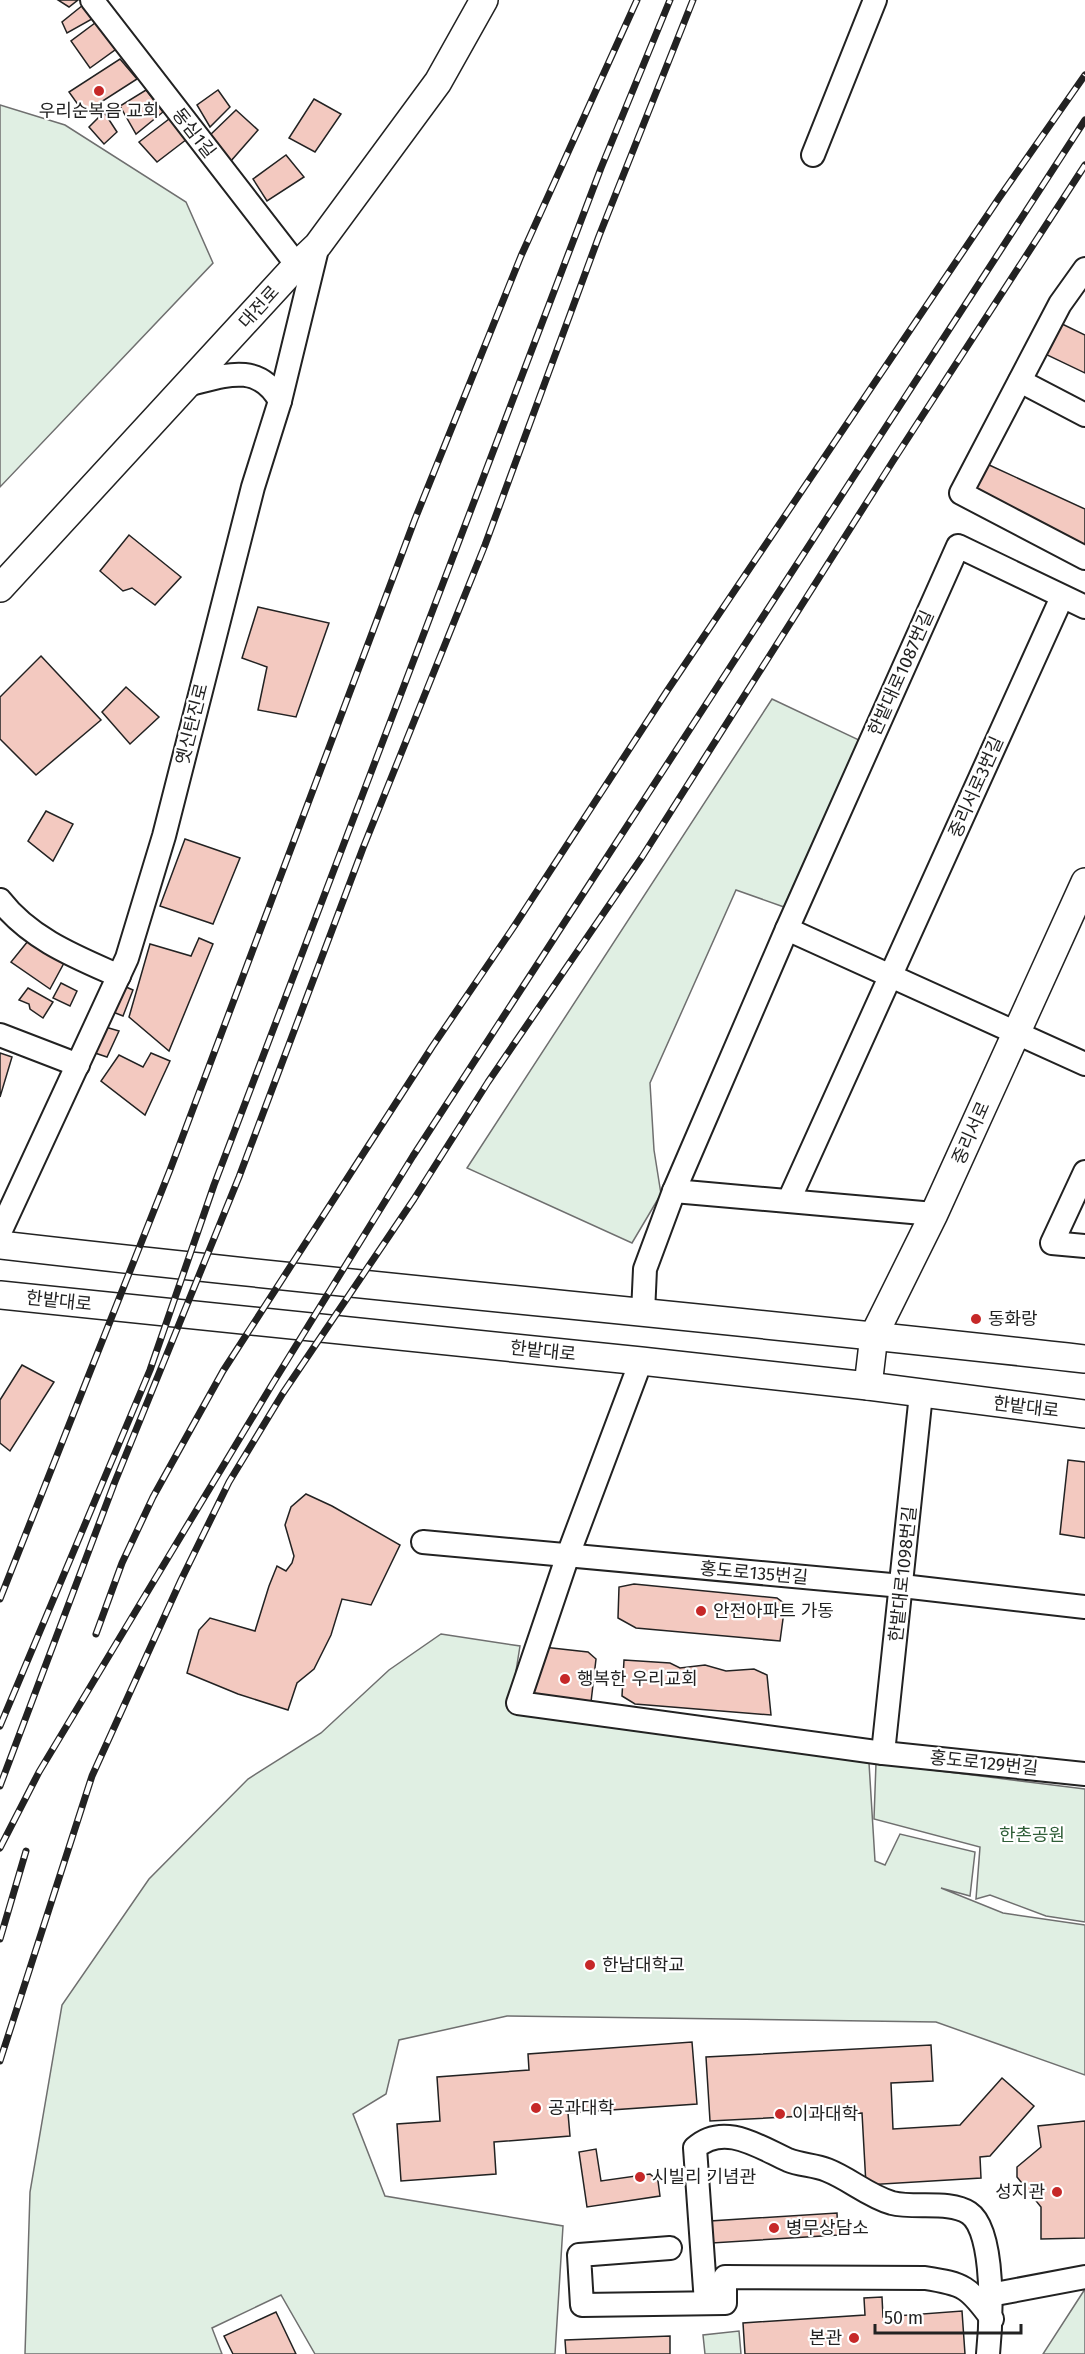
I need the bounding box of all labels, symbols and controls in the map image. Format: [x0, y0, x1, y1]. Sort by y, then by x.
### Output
marker: 우리순복음 교회 [92, 84, 106, 98]
place label: 우리순복음 교회 [39, 100, 159, 122]
street label: 동심1길 [168, 104, 220, 162]
street label: 대전로 [234, 281, 284, 333]
street label: 한밭대로1087번길 [864, 607, 938, 739]
street label: 옛신탄진로 [171, 681, 213, 767]
street label: 중리서로3번길 [944, 733, 1008, 841]
street label: 중리서로 [947, 1098, 995, 1168]
street label: 한밭대로 [25, 1287, 93, 1315]
place label: 동화랑 [988, 1308, 1038, 1330]
marker: 동화랑 [969, 1312, 983, 1326]
street label: 한밭대로 [509, 1337, 577, 1365]
street label: 한밭대로 [992, 1392, 1060, 1422]
street label: 한밭대로1098번길 [885, 1505, 921, 1643]
street label: 홍도로135번길 [699, 1557, 809, 1589]
place label: 안전아파트 가동 [713, 1600, 834, 1622]
marker: 안전아파트 가동 [694, 1604, 708, 1618]
place label: 행복한 우리교회 [577, 1668, 698, 1690]
marker: 행복한 우리교회 [558, 1672, 572, 1686]
street label: 홍도로129번길 [929, 1746, 1039, 1780]
park label: 한촌공원 [999, 1824, 1065, 1846]
place label: 한남대학교 [602, 1954, 685, 1976]
marker: 한남대학교 [583, 1958, 597, 1972]
place label: 공과대학 [548, 2097, 614, 2119]
marker: 공과대학 [529, 2101, 543, 2115]
place label: 이과대학 [792, 2103, 858, 2125]
marker: 이과대학 [773, 2107, 787, 2121]
place label: 시빌리 기념관 [652, 2166, 757, 2188]
marker: 시빌리 기념관 [633, 2170, 647, 2184]
place label: 성지관 [995, 2181, 1045, 2203]
marker: 성지관 [1050, 2185, 1064, 2199]
place label: 병무상담소 [786, 2217, 869, 2239]
marker: 병무상담소 [767, 2221, 781, 2235]
scale bar [875, 2297, 1020, 2335]
text: 50 m [884, 2307, 923, 2329]
place label: 본관 [809, 2327, 842, 2349]
marker: 본관 [847, 2331, 861, 2345]

